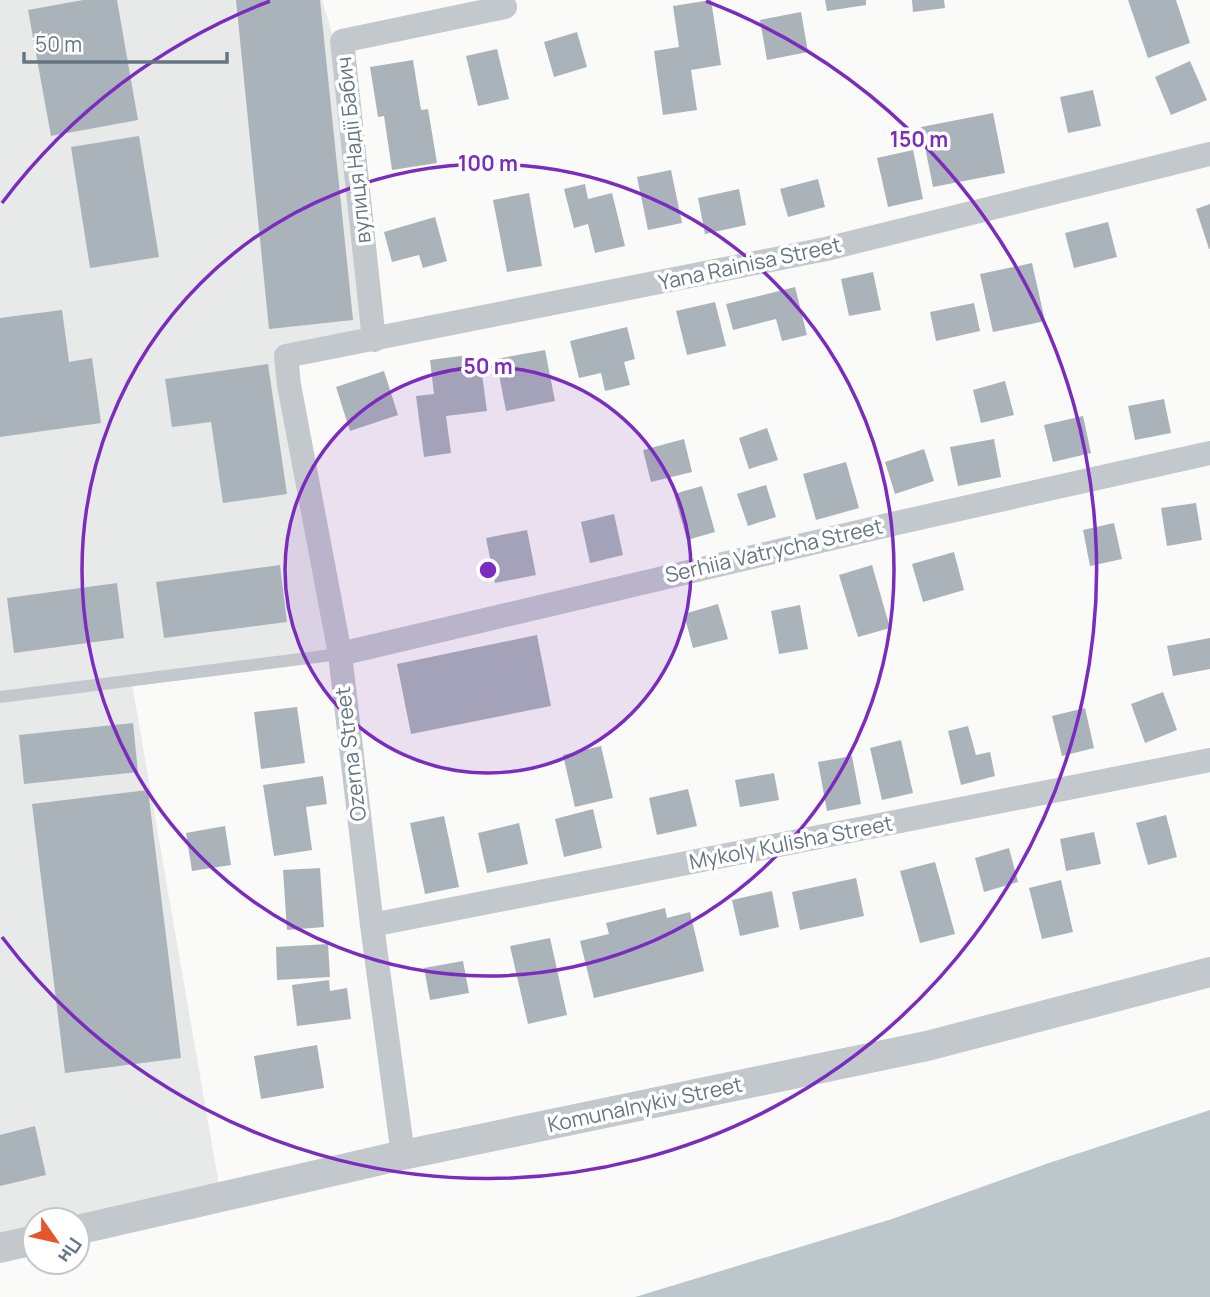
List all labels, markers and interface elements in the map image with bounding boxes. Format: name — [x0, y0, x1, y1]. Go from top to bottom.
scale bar — [24, 21, 228, 65]
text: 50 m — [35, 30, 82, 58]
street label: вулиця Надії Бабич — [329, 56, 377, 245]
text: 150 m — [890, 125, 948, 153]
text: 100 m — [458, 149, 518, 177]
street label: Yana Rainisa Street — [656, 230, 844, 296]
text: 50 m — [463, 352, 513, 380]
street label: Serhiia Vatrycha Street — [662, 511, 885, 589]
centre of rings — [476, 558, 500, 582]
street label: Ozerna Street — [328, 685, 372, 823]
street label: Mykoly Kulisha Street — [687, 809, 895, 875]
street label: Komunalnykiv Street — [545, 1070, 745, 1138]
north arrow — [21, 1206, 91, 1276]
text: Пн — [52, 1233, 88, 1268]

